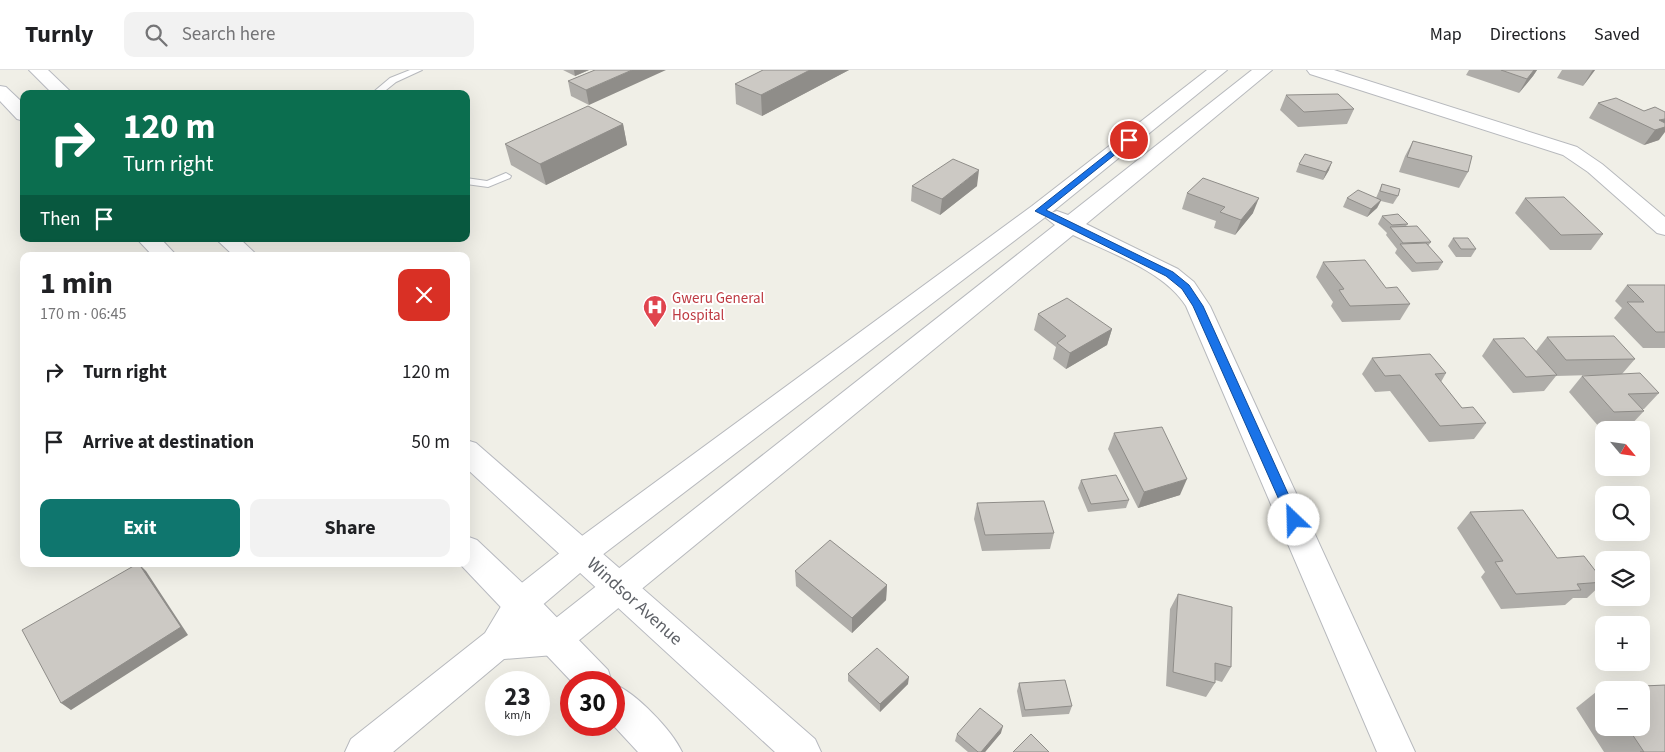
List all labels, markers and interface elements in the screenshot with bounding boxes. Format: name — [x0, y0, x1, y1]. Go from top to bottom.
search box — [124, 12, 474, 57]
text: Turnly — [25, 17, 94, 52]
icon: search — [142, 21, 170, 49]
text: Search here — [182, 21, 275, 48]
text: Map — [1430, 22, 1462, 47]
text: Directions — [1490, 22, 1566, 47]
text: Saved — [1594, 22, 1640, 47]
text: 120 m — [123, 102, 215, 152]
icon: right — [40, 110, 105, 175]
pin — [1108, 119, 1150, 161]
icon: arrive — [1115, 126, 1143, 154]
text: Turn right — [123, 148, 213, 180]
icon: arrive — [90, 205, 118, 233]
text: Then — [40, 206, 80, 233]
text: 1 min — [40, 262, 113, 305]
button: close — [398, 269, 450, 321]
place label: Gweru General Hospital — [672, 288, 765, 326]
hospital icon: Gweru General Hospital — [642, 294, 668, 328]
text: 170 m · 06:45 — [40, 303, 127, 325]
icon: right — [40, 358, 68, 386]
text: Turn right — [83, 359, 167, 386]
text: 120 m — [402, 359, 450, 386]
north arrow — [1595, 421, 1650, 476]
map controls — [1595, 421, 1650, 736]
icon: arrive — [40, 428, 68, 456]
text: Arrive at destination — [83, 429, 254, 456]
text: 50 m — [412, 429, 450, 456]
button: search — [1595, 486, 1650, 541]
position arrow — [1267, 493, 1319, 545]
button: Exit — [40, 499, 240, 557]
button: Share — [250, 499, 450, 557]
button: layers — [1595, 551, 1650, 606]
street label: Windsor Avenue — [581, 552, 688, 651]
button: + — [1595, 616, 1650, 671]
speed limit sign: 30 — [560, 671, 625, 736]
text: 23 — [504, 679, 531, 715]
button: − — [1595, 681, 1650, 736]
text: km/h — [504, 707, 531, 724]

